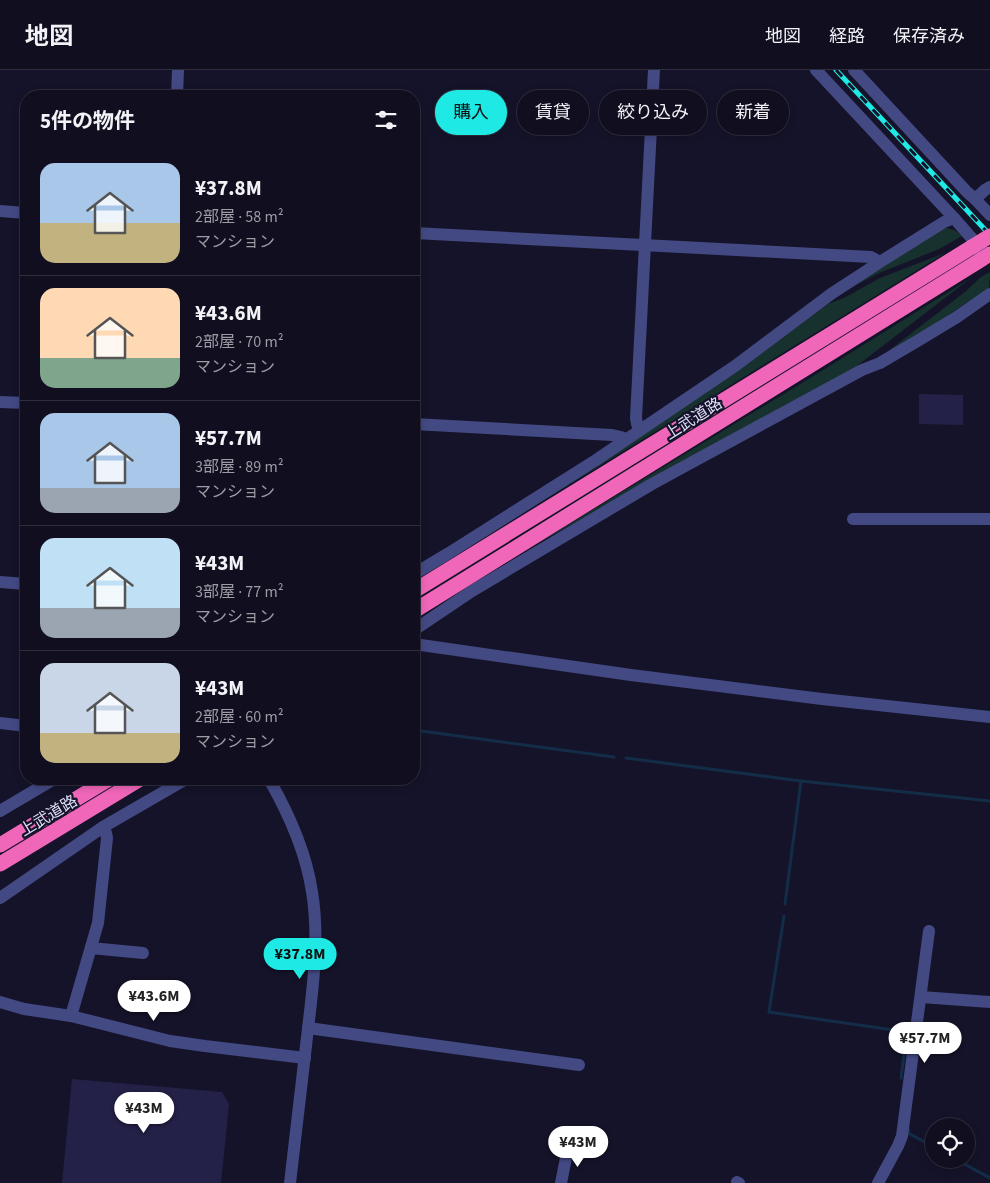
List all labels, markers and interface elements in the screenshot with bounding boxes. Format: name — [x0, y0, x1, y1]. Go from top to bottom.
text: 地図 — [25, 19, 73, 54]
text: 地図 — [765, 24, 801, 49]
text: 経路 — [829, 24, 865, 49]
text: 保存済み — [893, 24, 965, 49]
chip: 購入 — [435, 90, 507, 135]
chip: 賃貸 — [517, 90, 589, 135]
chip: 絞り込み — [599, 90, 707, 135]
chip: 新着 — [717, 90, 789, 135]
text: 5件の物件 — [40, 106, 135, 136]
icon: filters — [372, 106, 400, 134]
text: ¥37.8M — [195, 173, 262, 203]
icon: home — [80, 183, 140, 243]
text: 2部屋 · 58 m² — [195, 206, 284, 228]
text: マンション — [195, 231, 275, 253]
text: ¥43.6M — [195, 298, 262, 328]
icon: home — [80, 308, 140, 368]
text: 2部屋 · 70 m² — [195, 331, 284, 353]
text: マンション — [195, 356, 275, 378]
street label: 上武道路 — [661, 393, 727, 445]
text: ¥57.7M — [195, 423, 262, 453]
icon: home — [80, 433, 140, 493]
text: 3部屋 · 89 m² — [195, 456, 284, 478]
text: マンション — [195, 481, 275, 503]
text: ¥43M — [195, 548, 244, 578]
icon: home — [80, 558, 140, 618]
text: 3部屋 · 77 m² — [195, 581, 284, 603]
text: マンション — [195, 606, 275, 628]
text: ¥43M — [195, 673, 244, 703]
icon: home — [80, 683, 140, 743]
text: 2部屋 · 60 m² — [195, 706, 284, 728]
text: マンション — [195, 731, 275, 753]
street label: 上武道路 — [15, 790, 82, 842]
pin: ¥37.8M — [259, 938, 341, 980]
text: ¥37.8M — [275, 943, 325, 965]
pin: ¥43.6M — [113, 980, 195, 1022]
text: ¥43.6M — [129, 985, 179, 1007]
pin: ¥57.7M — [884, 1022, 966, 1064]
text: ¥57.7M — [900, 1027, 950, 1049]
pin: ¥43M — [114, 1092, 174, 1134]
text: ¥43M — [125, 1097, 163, 1119]
map controls — [925, 1118, 975, 1168]
button: locate — [925, 1118, 975, 1168]
pin: ¥43M — [548, 1126, 608, 1168]
text: ¥43M — [559, 1131, 597, 1153]

